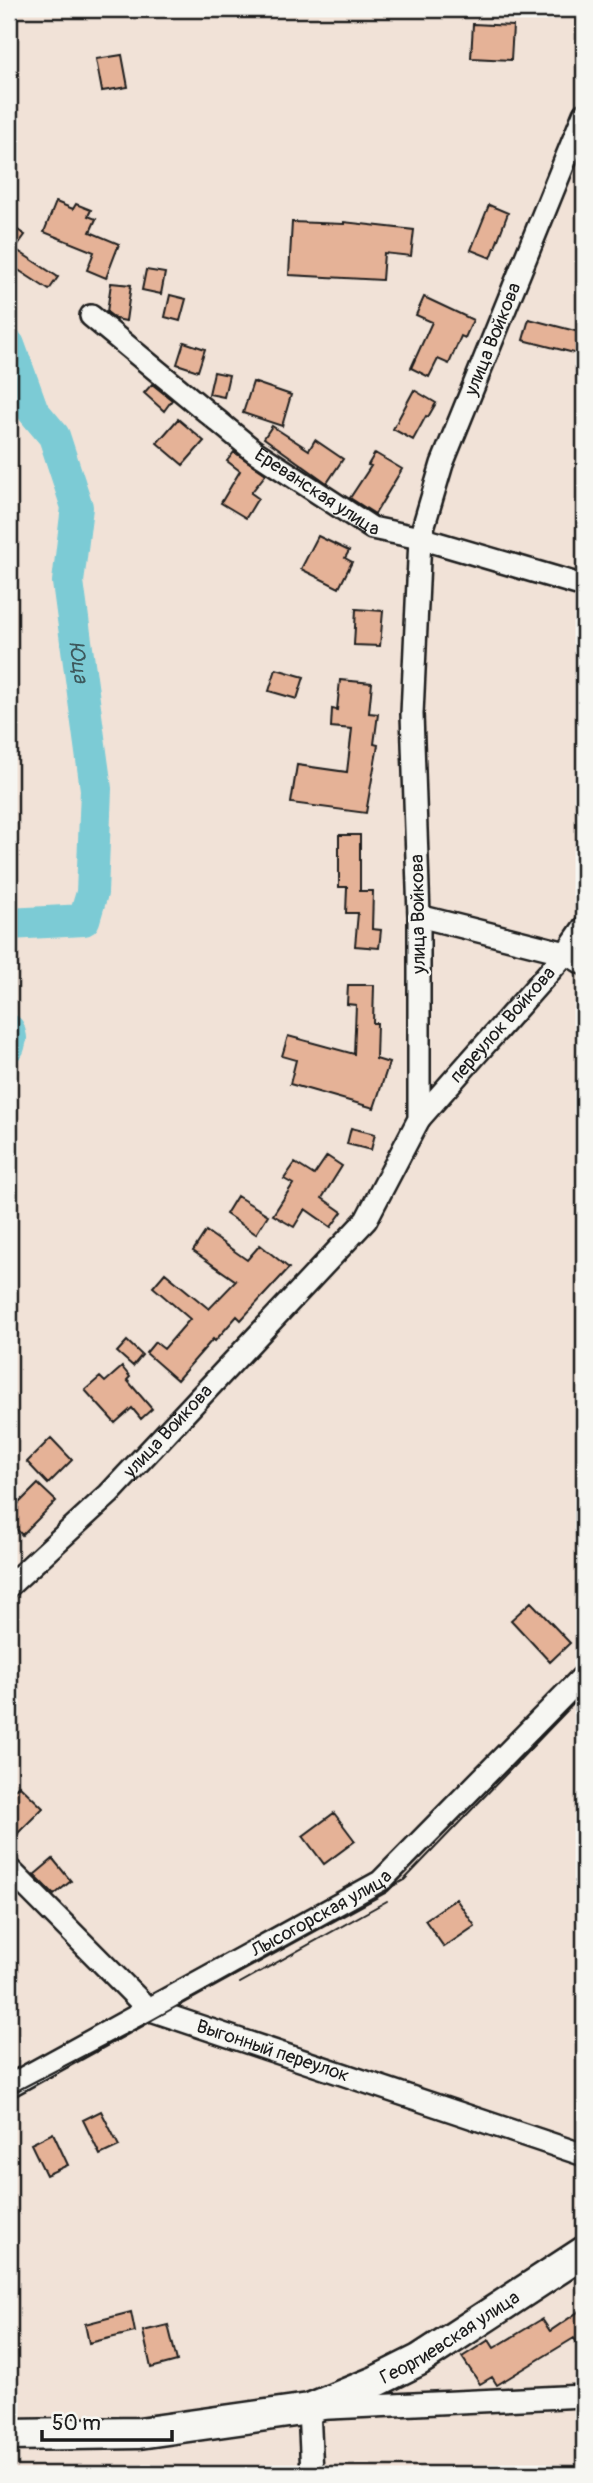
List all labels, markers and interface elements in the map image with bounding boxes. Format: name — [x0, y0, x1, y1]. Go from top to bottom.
street label: улица Войкова — [459, 279, 526, 400]
street label: Ереванская улица — [250, 443, 381, 541]
water label: Юца — [63, 640, 95, 686]
street label: улица Войкова — [405, 854, 431, 975]
street label: переулок Войкова — [445, 961, 561, 1088]
street label: улица Войкова — [118, 1379, 218, 1484]
street label: Лысогорская улица — [246, 1865, 397, 1963]
street label: Выгонный переулок — [193, 2014, 353, 2088]
street label: Георгиевская улица — [376, 2285, 524, 2390]
scale bar — [42, 2399, 172, 2443]
text: 50 m — [52, 2410, 101, 2437]

